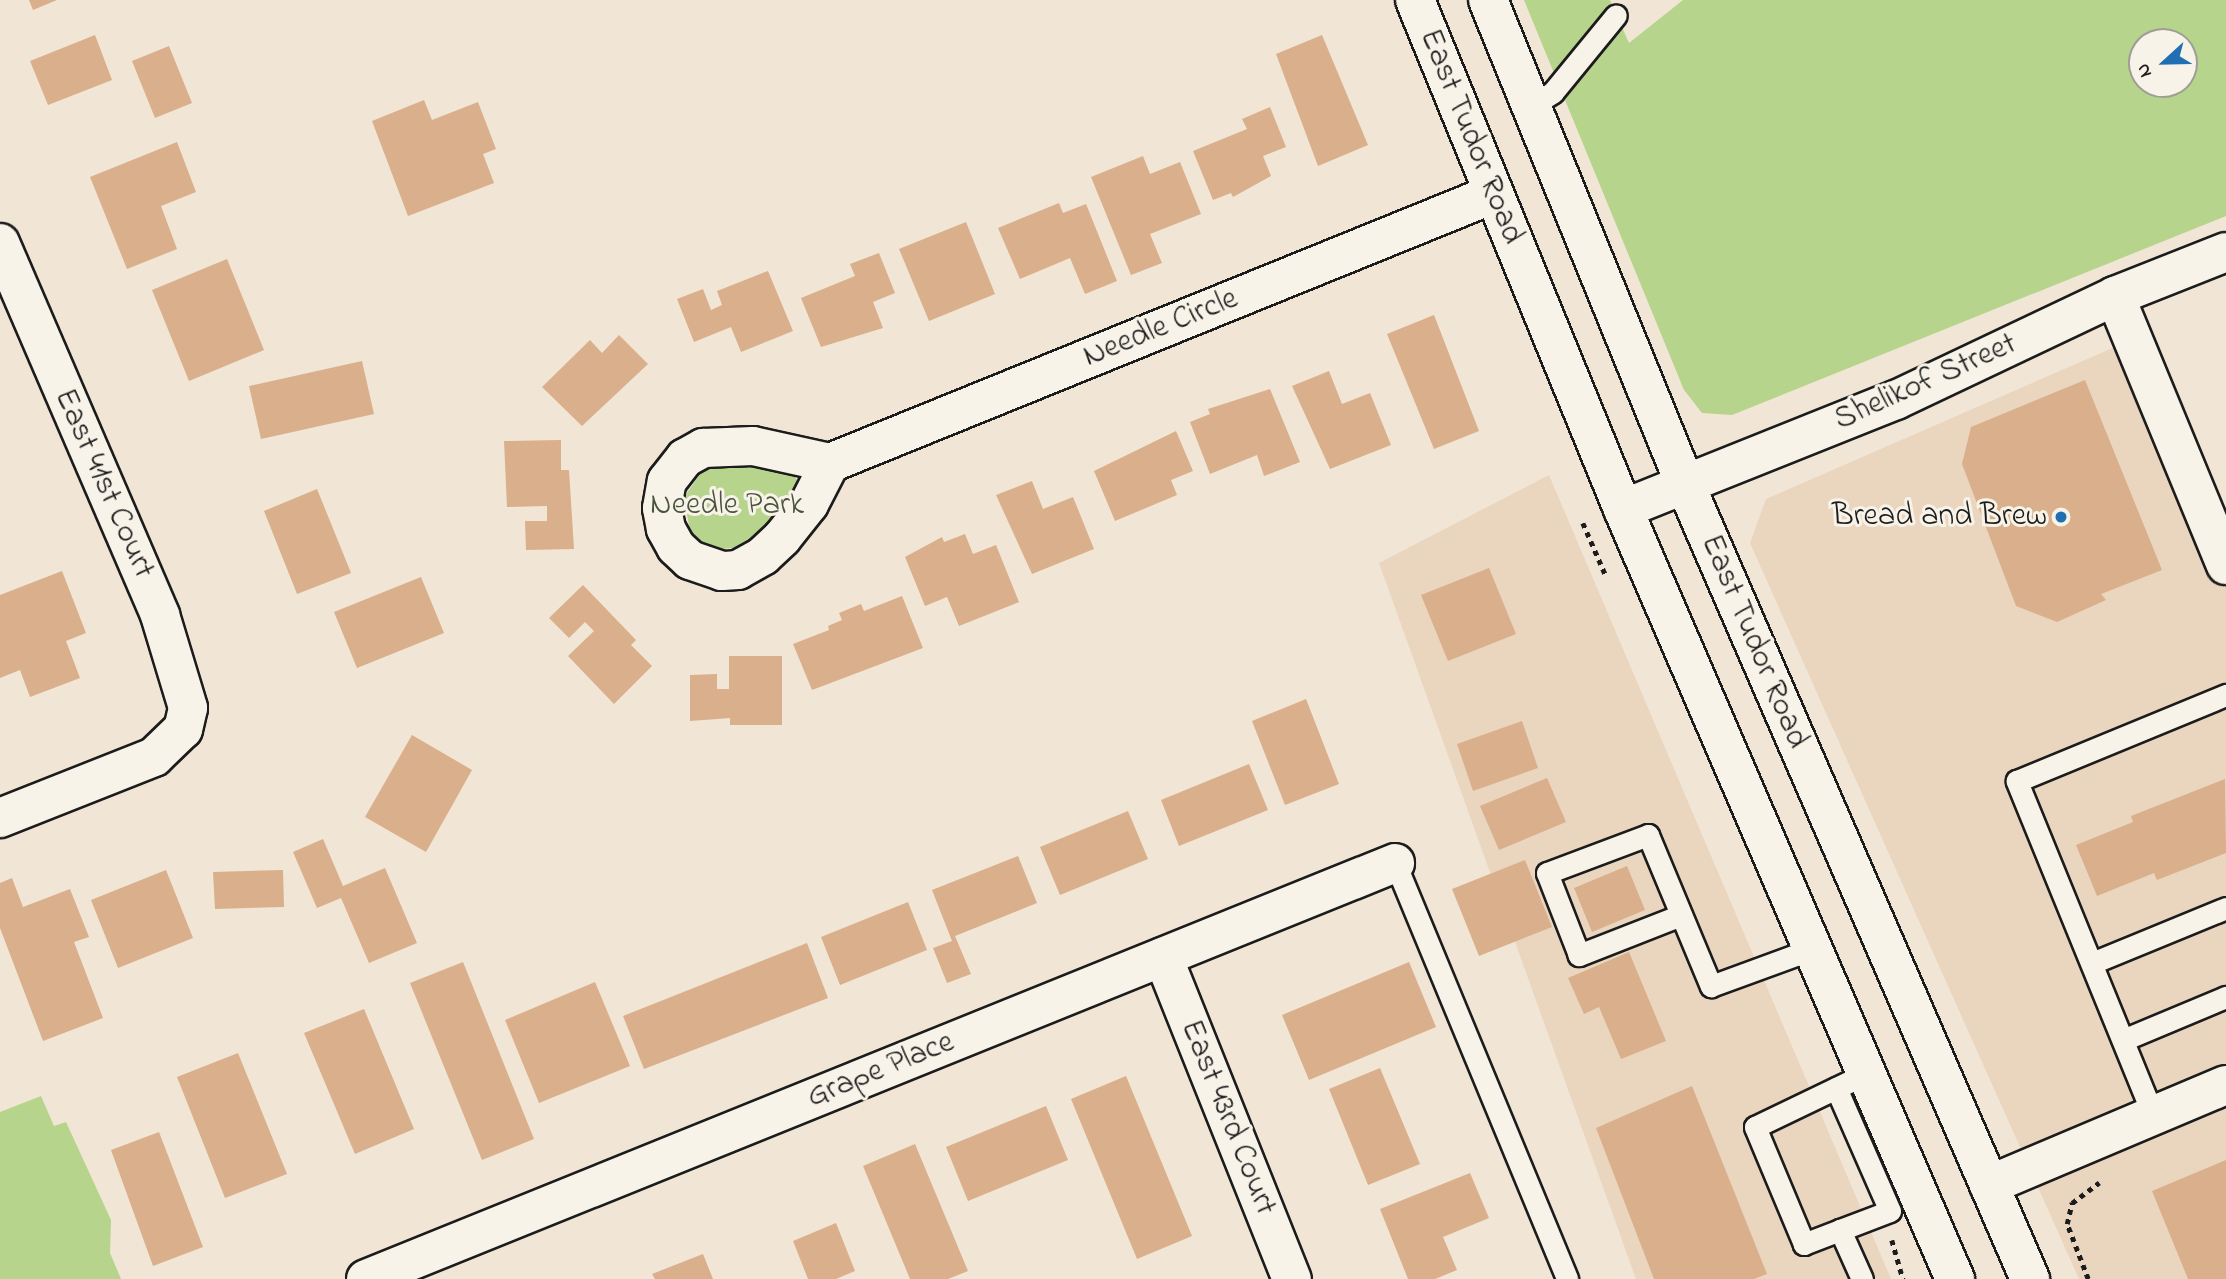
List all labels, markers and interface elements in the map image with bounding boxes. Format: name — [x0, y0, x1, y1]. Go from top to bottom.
street label: East Tudor Road — [1409, 24, 1531, 250]
north arrow — [2128, 28, 2198, 98]
text: N — [2130, 59, 2160, 81]
street label: Needle Circle — [1078, 281, 1244, 377]
street label: Shelikof Street — [1829, 326, 2023, 440]
street label: East 41st Court — [44, 383, 162, 585]
park label: Needle Park — [650, 487, 804, 525]
place label: Bread and Brew — [1832, 498, 2047, 536]
marker: Bread and Brew — [2053, 509, 2069, 525]
street label: East Tudor Road — [1691, 529, 1815, 755]
street label: East 43rd Court — [1170, 1015, 1284, 1221]
street label: Grape Place — [802, 1024, 960, 1118]

